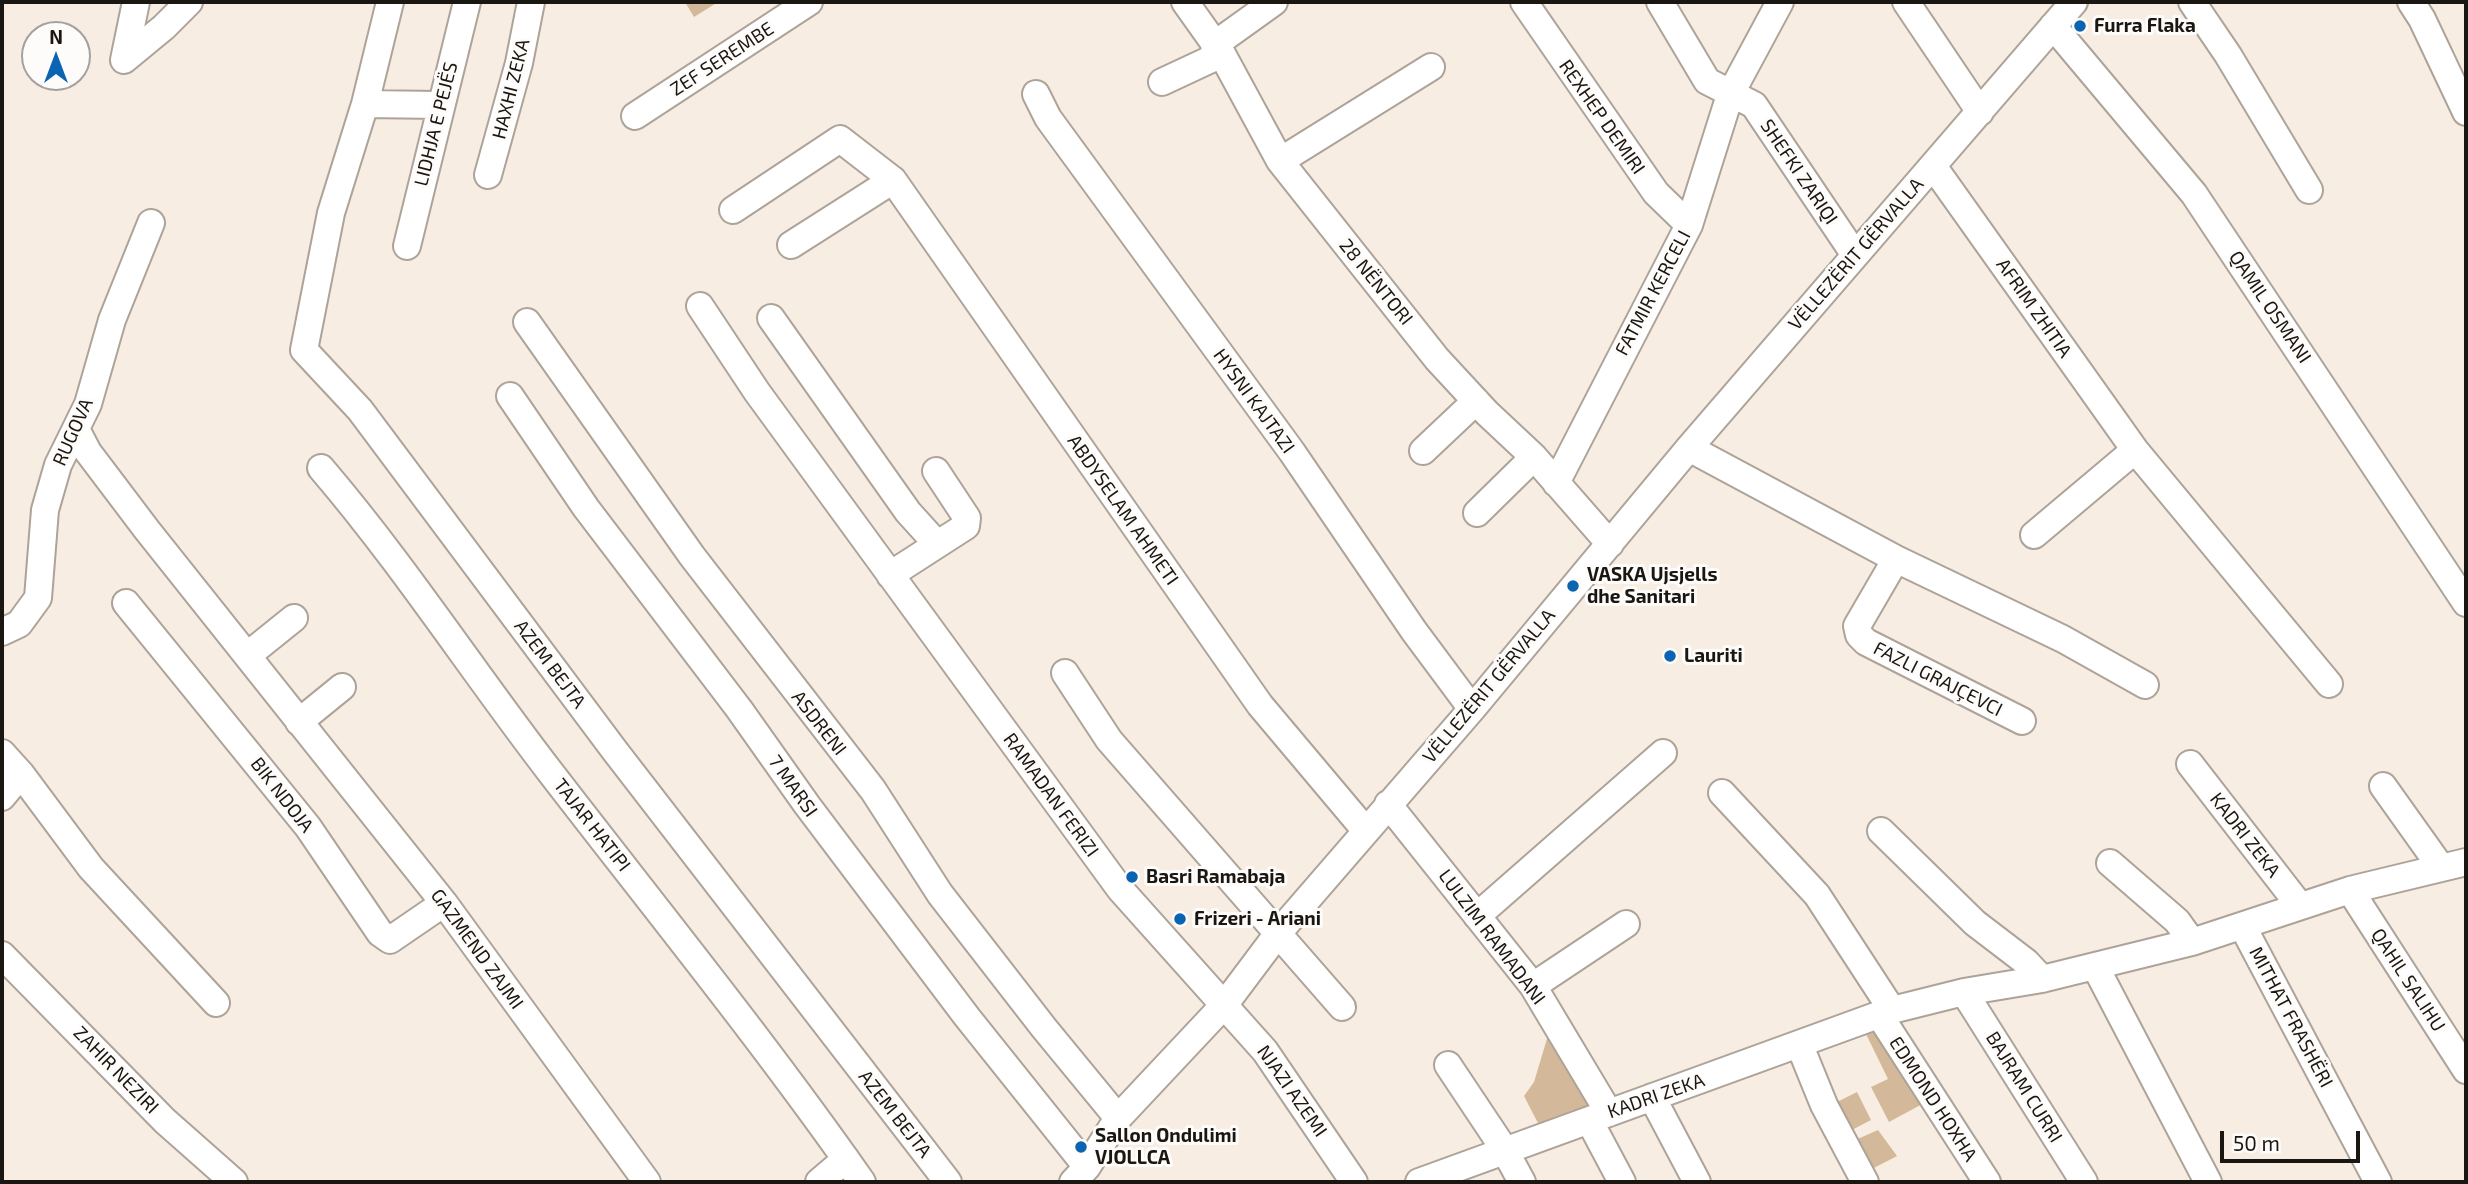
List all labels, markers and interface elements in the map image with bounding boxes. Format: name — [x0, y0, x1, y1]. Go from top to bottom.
place label: Furra Flaka — [2094, 15, 2196, 37]
street label: ZEF SEREMBE — [666, 17, 778, 101]
marker: Furra Flaka — [2072, 18, 2088, 34]
north arrow — [21, 21, 91, 91]
text: N — [49, 25, 63, 48]
street label: HAXHI ZEKA — [488, 37, 534, 141]
street label: REXHEP DEMIRI — [1554, 55, 1650, 179]
street label: LIDHJA E PEJËS — [410, 60, 462, 188]
street label: SHEFKI ZARIQI — [1756, 115, 1842, 229]
street label: VËLLEZËRIT GËRVALLA — [1784, 173, 1928, 335]
street label: FATMIR KERCELI — [1610, 227, 1696, 359]
street label: 28 NËNTORI — [1334, 234, 1418, 330]
street label: QAMIL OSMANI — [2224, 247, 2316, 367]
street label: AFRIM ZHITIA — [1991, 254, 2077, 362]
street label: HYSNI KAJTAZI — [1208, 344, 1300, 458]
street label: RUGOVA — [48, 395, 98, 469]
street label: ABDYSELAM AHMETI — [1063, 430, 1183, 590]
place label: VASKA Ujsjells dhe Sanitari — [1587, 564, 1717, 608]
marker: VASKA Ujsjells dhe Sanitari — [1565, 578, 1581, 594]
street label: VËLLEZËRIT GËRVALLA — [1418, 604, 1560, 768]
street label: AZEM BEJTA — [509, 615, 591, 713]
street label: FAZLI GRAJÇEVCI — [1870, 637, 2006, 721]
place label: Lauriti — [1684, 645, 1743, 667]
marker: Lauriti — [1662, 648, 1678, 664]
street label: ASDRENI — [787, 686, 851, 760]
street label: RAMADAN FERIZI — [998, 729, 1104, 861]
street label: 7 MARSI — [764, 751, 822, 821]
street label: BIK NDOJA — [246, 753, 318, 837]
street label: TAJAR HATIPI — [549, 774, 635, 876]
street label: KADRI ZEKA — [2205, 788, 2285, 882]
street label: LULZIM RAMADANI — [1434, 865, 1550, 1009]
place label: Basri Ramabaja — [1146, 866, 1285, 888]
marker: Basri Ramabaja — [1124, 869, 1140, 885]
street label: GAZMEND ZAJMI — [426, 885, 528, 1013]
place label: Frizeri - Ariani — [1194, 908, 1321, 930]
marker: Frizeri - Ariani — [1172, 911, 1188, 927]
street label: QAHIL SALIHU — [2366, 924, 2450, 1036]
street label: MITHAT FRASHËRI — [2244, 943, 2338, 1091]
street label: ZAHIR NEZIRI — [69, 1022, 163, 1118]
street label: BAJRAM CURRI — [1981, 1027, 2067, 1147]
street label: EDMOND HOXHA — [1884, 1032, 1982, 1166]
street label: NJAZI AZEMI — [1252, 1041, 1332, 1141]
street label: AZEM BEJTA — [854, 1066, 936, 1162]
street label: KADRI ZEKA — [1605, 1069, 1707, 1123]
scale bar — [2223, 1118, 2363, 1162]
place label: Sallon Ondulimi VJOLLCA — [1095, 1125, 1237, 1169]
text: 50 m — [2233, 1130, 2280, 1155]
marker: Sallon Ondulimi VJOLLCA — [1073, 1139, 1089, 1155]

